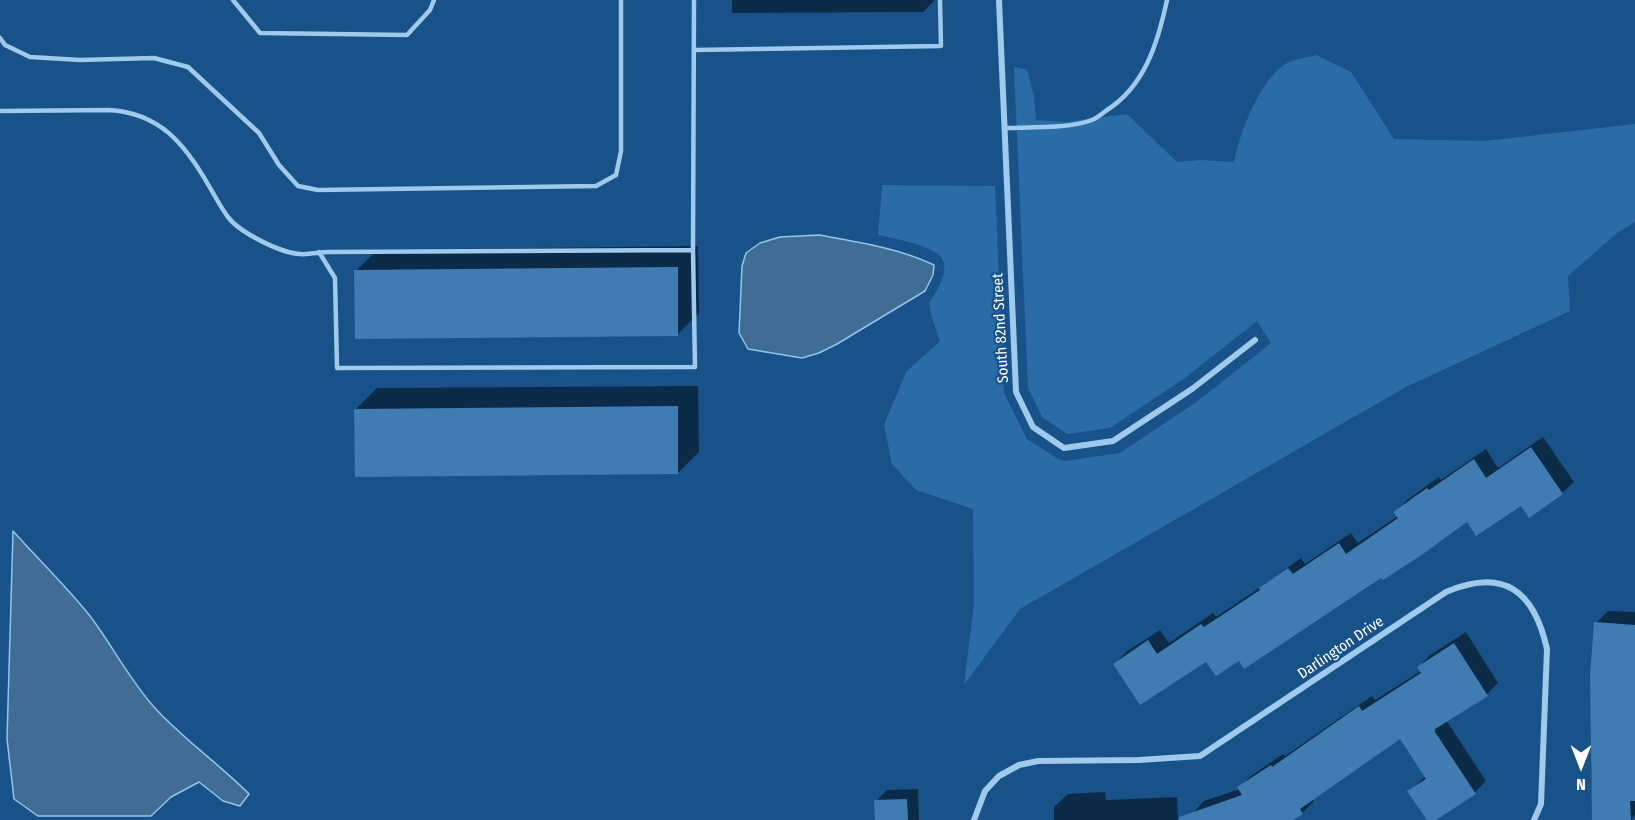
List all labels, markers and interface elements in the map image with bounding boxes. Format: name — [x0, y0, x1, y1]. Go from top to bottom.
street label: South 82nd Street — [989, 273, 1013, 383]
street label: Darlington Drive — [1295, 613, 1387, 683]
north arrow — [1551, 736, 1611, 796]
text: N — [1576, 775, 1586, 794]

